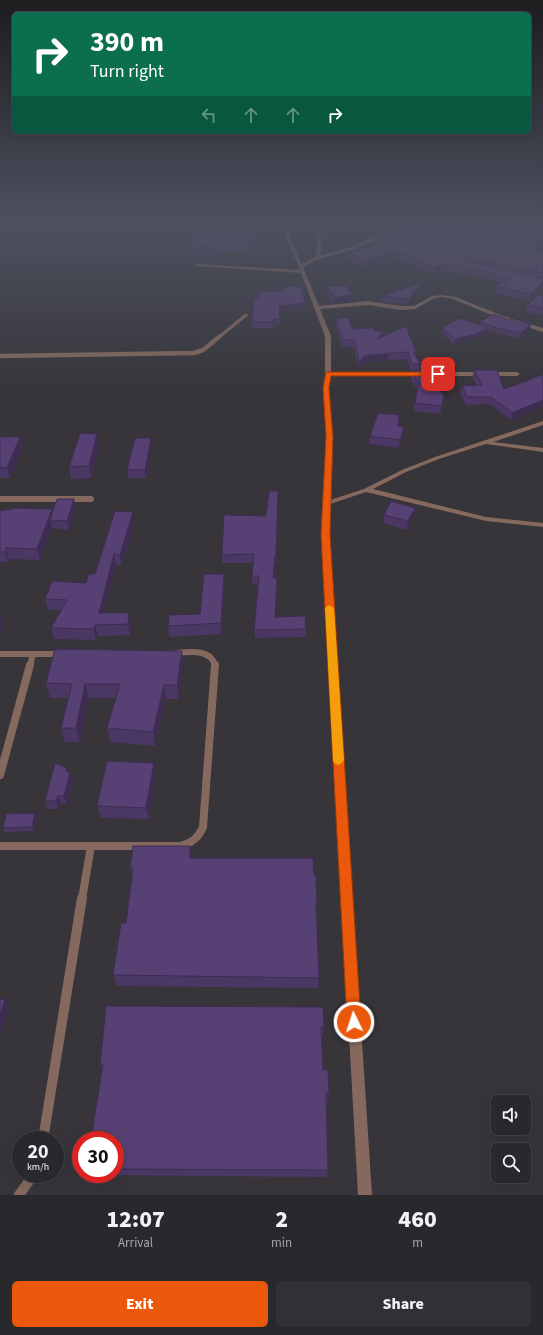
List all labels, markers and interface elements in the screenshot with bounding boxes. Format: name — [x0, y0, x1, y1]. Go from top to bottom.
text: 390 m — [90, 22, 164, 62]
icon: right — [24, 28, 76, 80]
text: Turn right — [90, 59, 164, 84]
icon: left — [198, 104, 220, 126]
icon: ahead — [240, 104, 262, 126]
icon: ahead — [282, 104, 304, 126]
icon: right — [324, 104, 346, 126]
pin — [421, 357, 455, 391]
icon: arrive — [427, 363, 449, 385]
position arrow — [333, 1001, 375, 1043]
map controls — [491, 1095, 531, 1183]
button: sound — [491, 1095, 531, 1135]
speed limit sign: 30 — [72, 1131, 124, 1183]
text: 20 — [27, 1138, 49, 1166]
button: search — [491, 1143, 531, 1183]
text: km/h — [27, 1160, 49, 1174]
text: 12:07 — [106, 1202, 165, 1237]
text: 2 — [275, 1202, 288, 1237]
text: 460 — [398, 1202, 437, 1237]
text: Arrival — [118, 1234, 153, 1252]
text: min — [271, 1234, 292, 1252]
text: m — [412, 1234, 423, 1252]
button: Exit — [12, 1281, 268, 1327]
button: Share — [276, 1281, 531, 1327]

